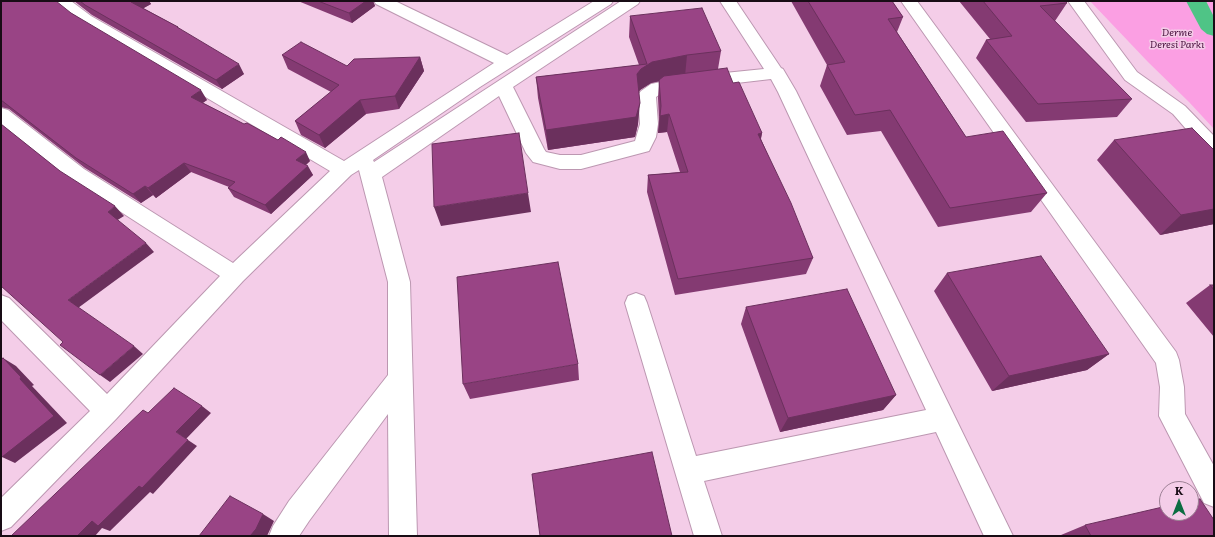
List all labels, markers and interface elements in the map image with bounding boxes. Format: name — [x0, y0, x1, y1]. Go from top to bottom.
park label: Derme Deresi Parkı — [1150, 27, 1204, 50]
north arrow — [1159, 481, 1199, 521]
text: K — [1175, 482, 1183, 498]

